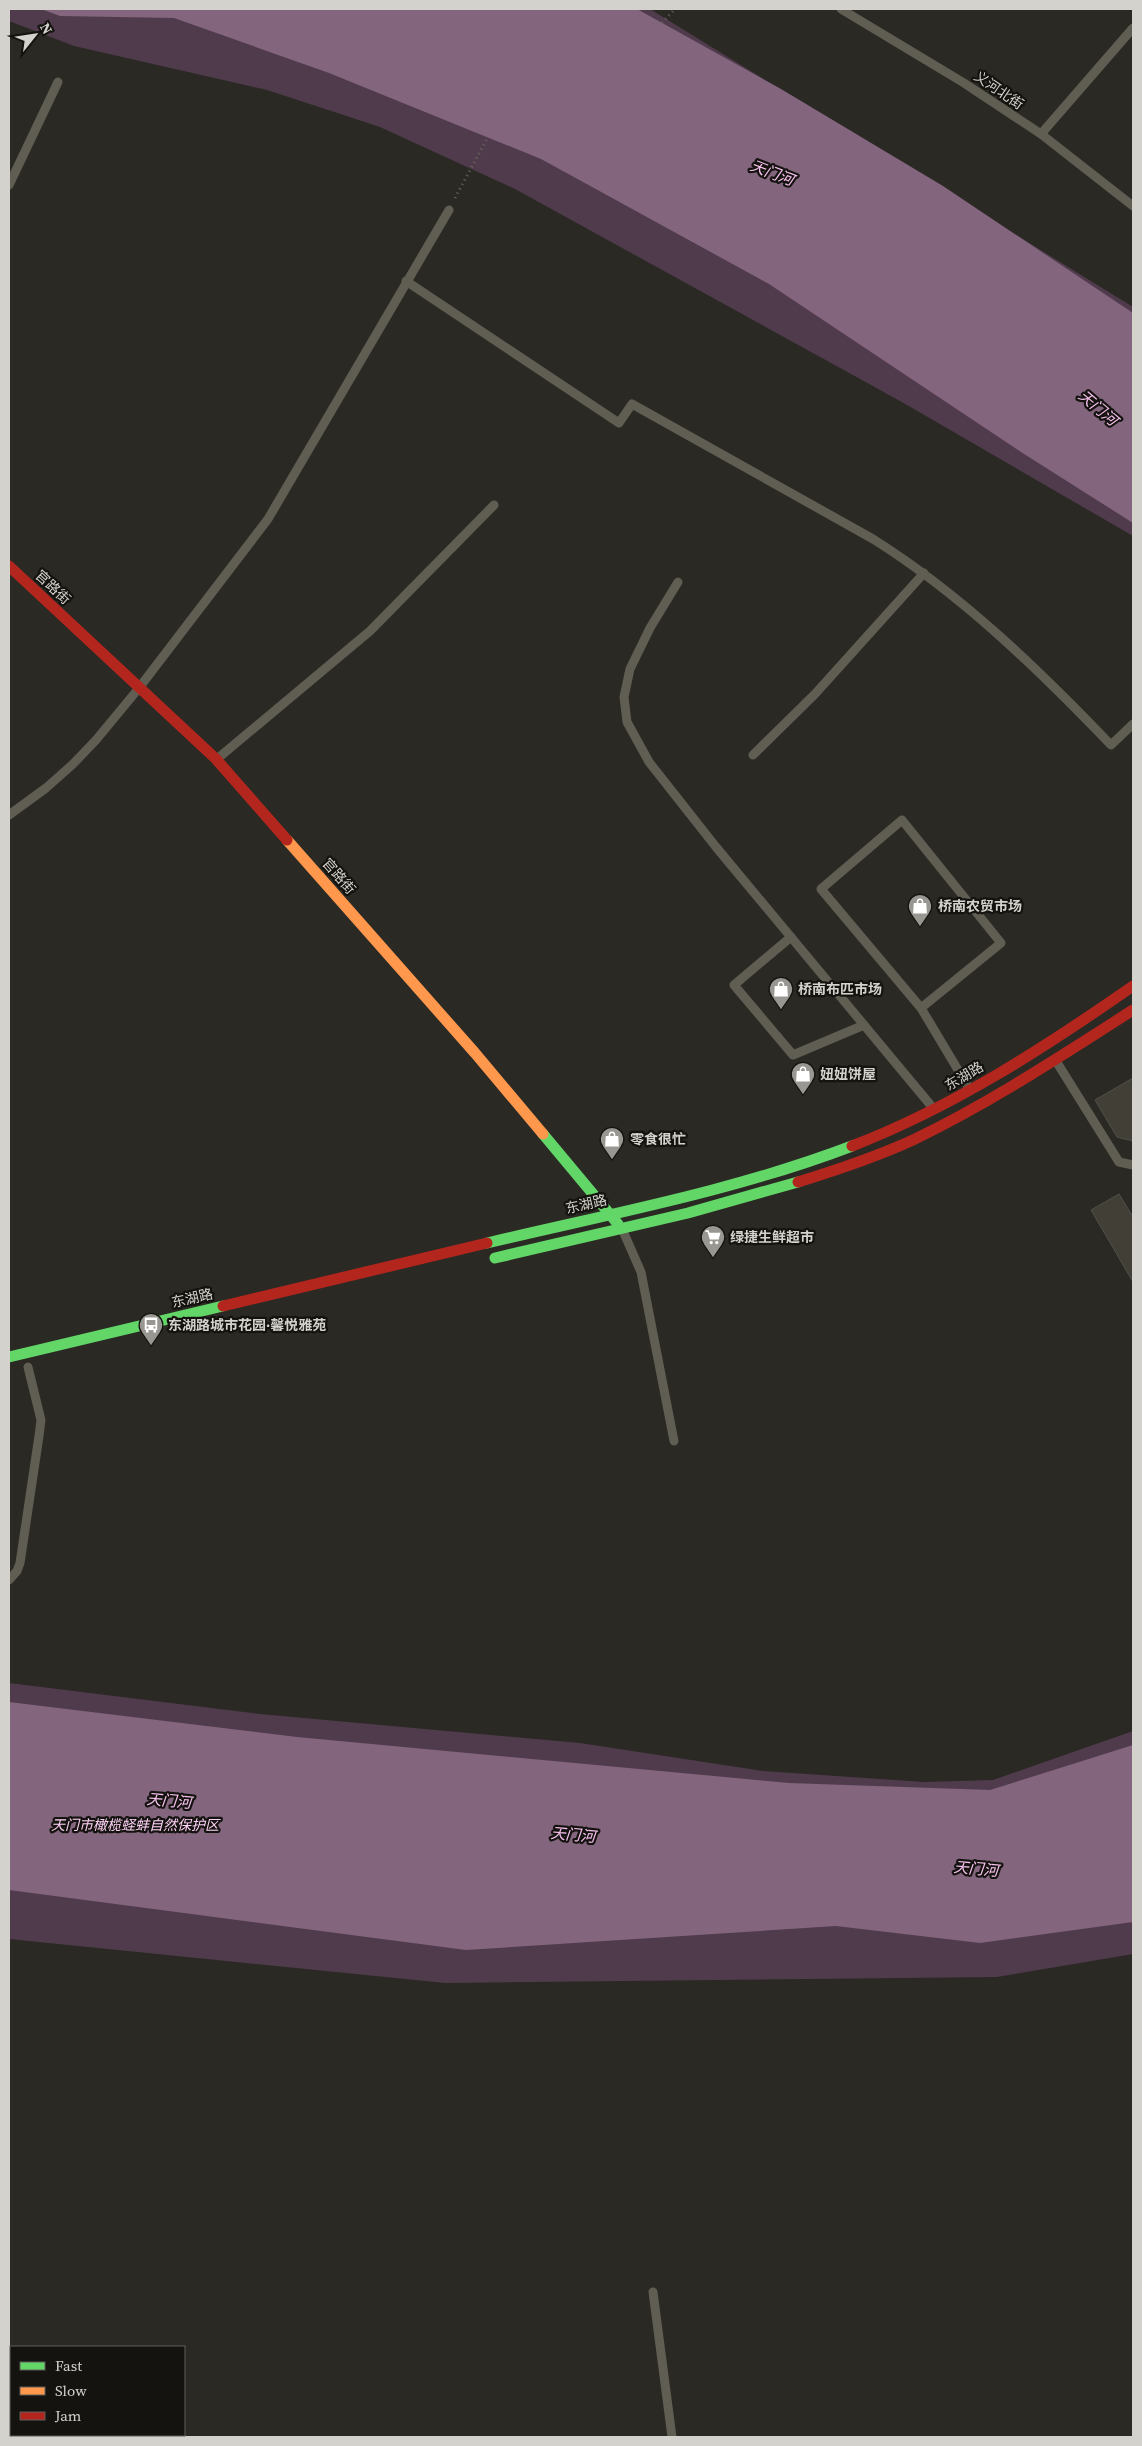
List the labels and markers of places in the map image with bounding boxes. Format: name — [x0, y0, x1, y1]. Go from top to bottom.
shop icon: 桥南农贸市场 — [907, 893, 933, 927]
place label: 桥南农贸市场 — [938, 896, 1022, 916]
shop icon: 桥南布匹市场 — [768, 976, 794, 1010]
place label: 桥南布匹市场 — [798, 979, 882, 999]
shop icon: 妞妞饼屋 — [790, 1061, 816, 1095]
place label: 妞妞饼屋 — [820, 1064, 876, 1084]
shop icon: 零食很忙 — [599, 1126, 625, 1160]
place label: 零食很忙 — [630, 1129, 686, 1149]
supermarket icon: 绿捷生鲜超市 — [700, 1224, 726, 1258]
place label: 绿捷生鲜超市 — [730, 1227, 814, 1247]
bus stop icon: 东湖路城市花园·馨悦雅苑 — [138, 1312, 164, 1346]
place label: 东湖路城市花园·馨悦雅苑 — [168, 1315, 326, 1335]

